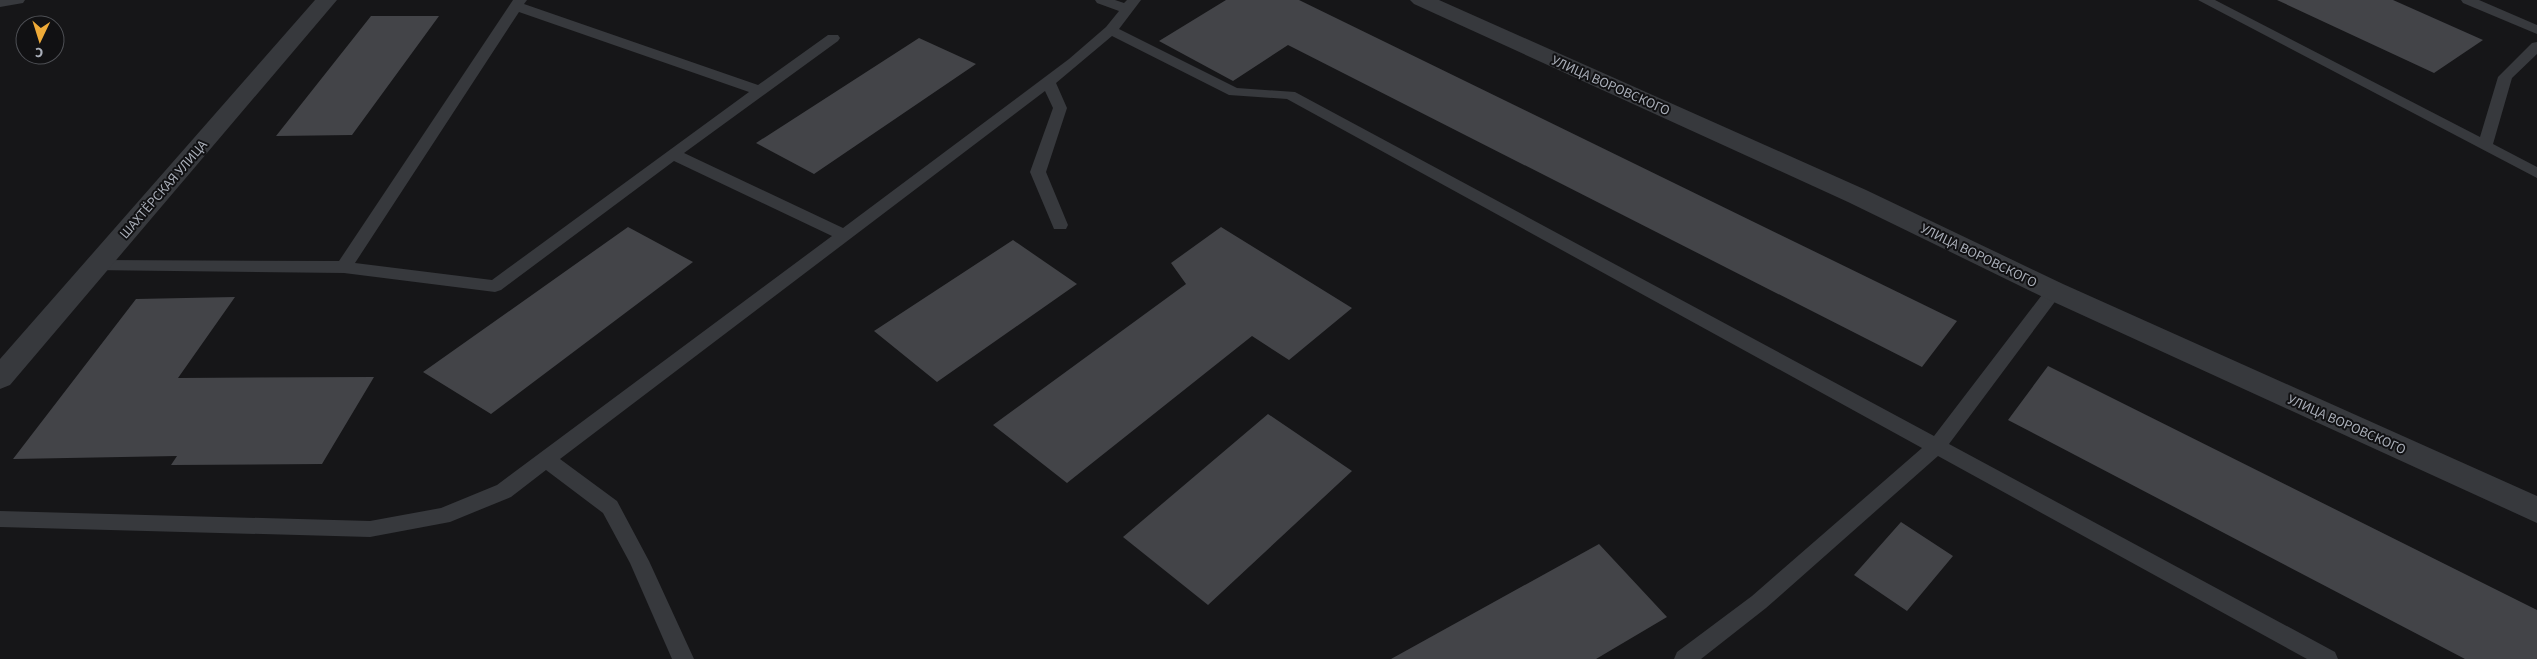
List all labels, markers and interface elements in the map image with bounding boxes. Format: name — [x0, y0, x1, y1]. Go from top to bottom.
north arrow — [15, 15, 65, 65]
text: С — [34, 42, 44, 62]
street label: УЛИЦА ВОРОВСКОГО — [1548, 51, 1673, 121]
street label: ШАХТЁРСКАЯ УЛИЦА — [115, 136, 213, 243]
street label: УЛИЦА ВОРОВСКОГО — [1917, 219, 2040, 293]
street label: УЛИЦА ВОРОВСКОГО — [2284, 390, 2409, 460]

